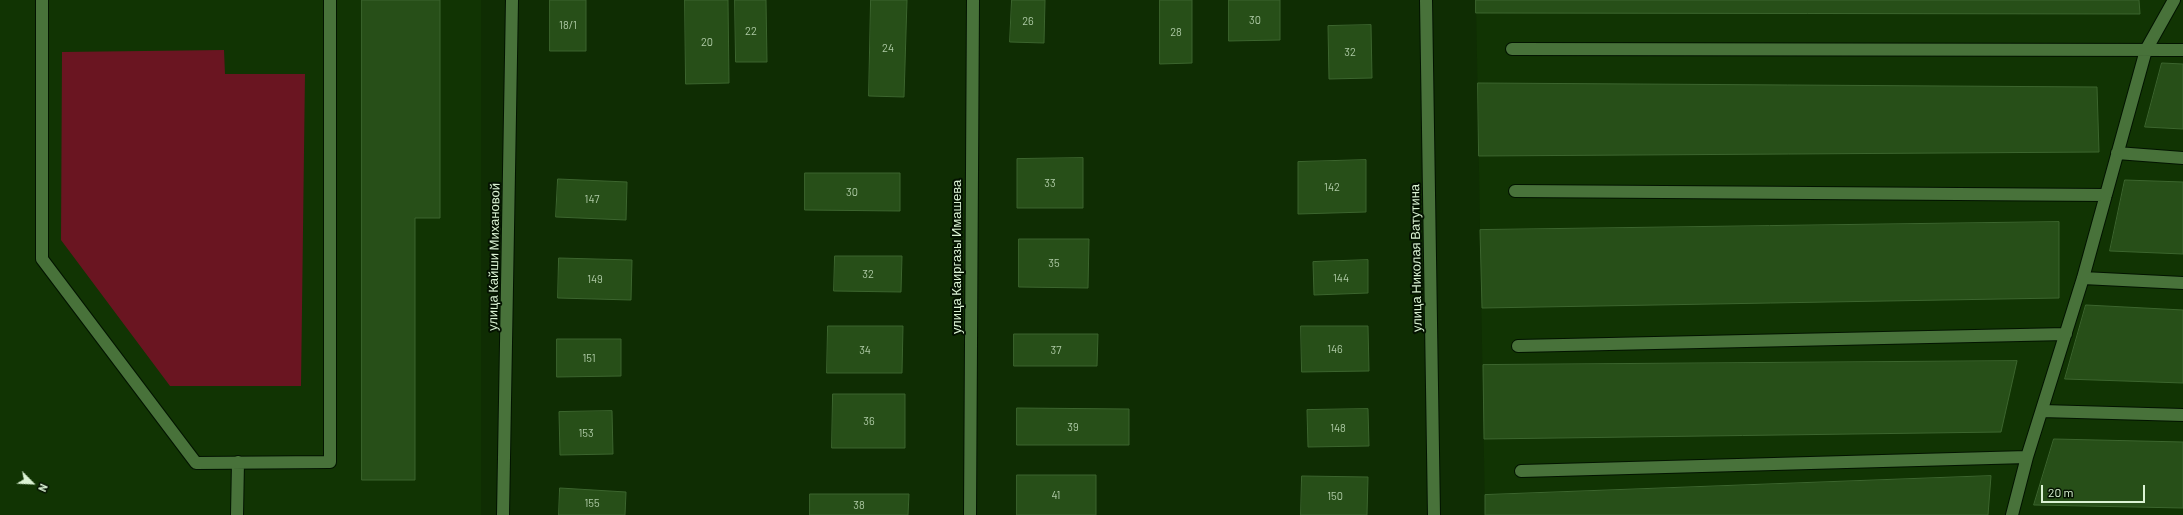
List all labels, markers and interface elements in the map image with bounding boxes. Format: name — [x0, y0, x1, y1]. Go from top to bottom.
house number: 30 — [1249, 13, 1261, 27]
house number: 26 — [1022, 14, 1034, 28]
house number: 18/1 — [559, 18, 577, 32]
house number: 22 — [745, 24, 757, 38]
house number: 28 — [1170, 25, 1182, 39]
house number: 20 — [701, 35, 713, 49]
house number: 24 — [882, 41, 894, 55]
house number: 32 — [1344, 45, 1356, 59]
house number: 33 — [1044, 176, 1056, 190]
street label: улица Каиргазы Имашева — [949, 180, 965, 334]
house number: 142 — [1324, 180, 1340, 194]
street label: улица Кайши Михановой — [485, 183, 503, 331]
street label: улица Николая Ватутина — [1407, 184, 1425, 332]
house number: 30 — [846, 185, 858, 199]
house number: 147 — [585, 192, 599, 206]
house number: 35 — [1048, 256, 1060, 270]
house number: 32 — [862, 267, 874, 281]
house number: 144 — [1333, 271, 1349, 285]
house number: 149 — [587, 272, 603, 286]
house number: 146 — [1327, 342, 1343, 356]
house number: 34 — [859, 343, 871, 357]
house number: 37 — [1051, 343, 1061, 357]
house number: 151 — [582, 351, 596, 365]
house number: 36 — [863, 414, 875, 428]
house number: 39 — [1067, 420, 1079, 434]
house number: 148 — [1330, 421, 1346, 435]
house number: 153 — [578, 426, 594, 440]
north arrow — [12, 463, 52, 503]
scale bar — [2043, 477, 2147, 503]
text: N — [36, 482, 51, 494]
text: 20 m — [2048, 485, 2074, 499]
house number: 41 — [1052, 488, 1060, 502]
house number: 150 — [1327, 489, 1343, 503]
house number: 155 — [584, 496, 600, 510]
house number: 38 — [853, 498, 865, 512]

